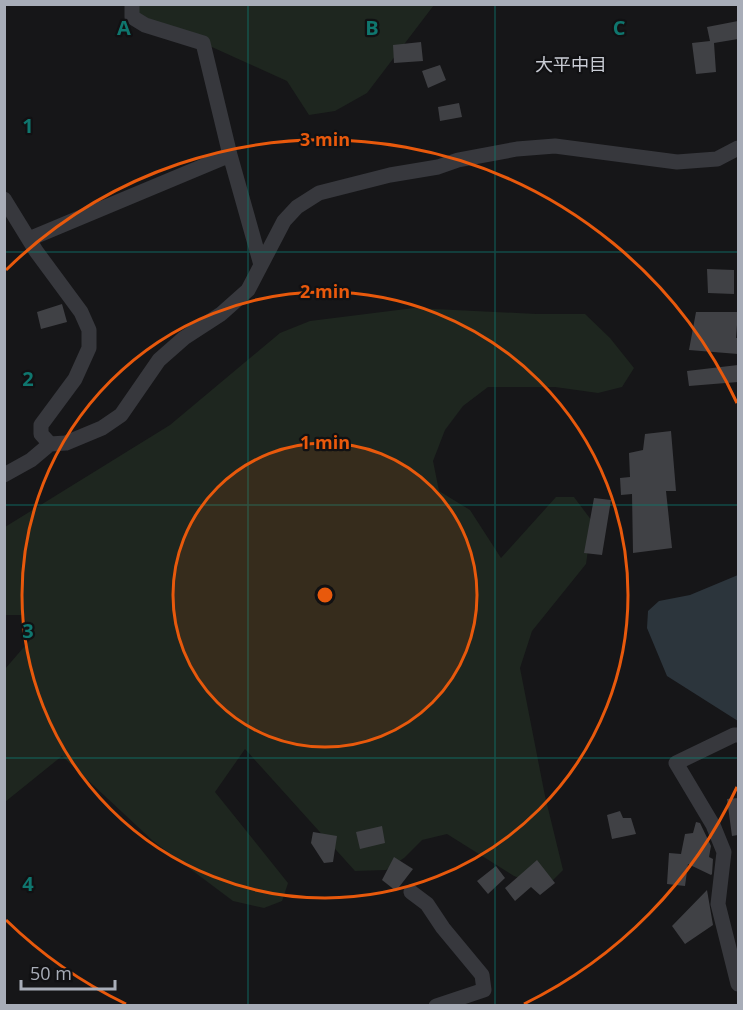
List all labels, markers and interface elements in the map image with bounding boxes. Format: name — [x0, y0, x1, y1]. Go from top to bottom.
text: A — [117, 14, 131, 41]
text: B — [365, 14, 379, 41]
text: C — [613, 14, 626, 41]
district label: 大平中目 — [535, 52, 607, 76]
text: 1 — [22, 112, 34, 139]
text: 3 min — [300, 127, 350, 151]
text: 2 min — [300, 279, 350, 303]
text: 2 — [22, 365, 34, 392]
text: 1 min — [300, 430, 350, 454]
centre of rings — [315, 585, 335, 605]
text: 3 — [22, 617, 34, 644]
text: 4 — [22, 870, 34, 897]
scale bar — [21, 953, 116, 991]
text: 50 m — [30, 961, 72, 985]

